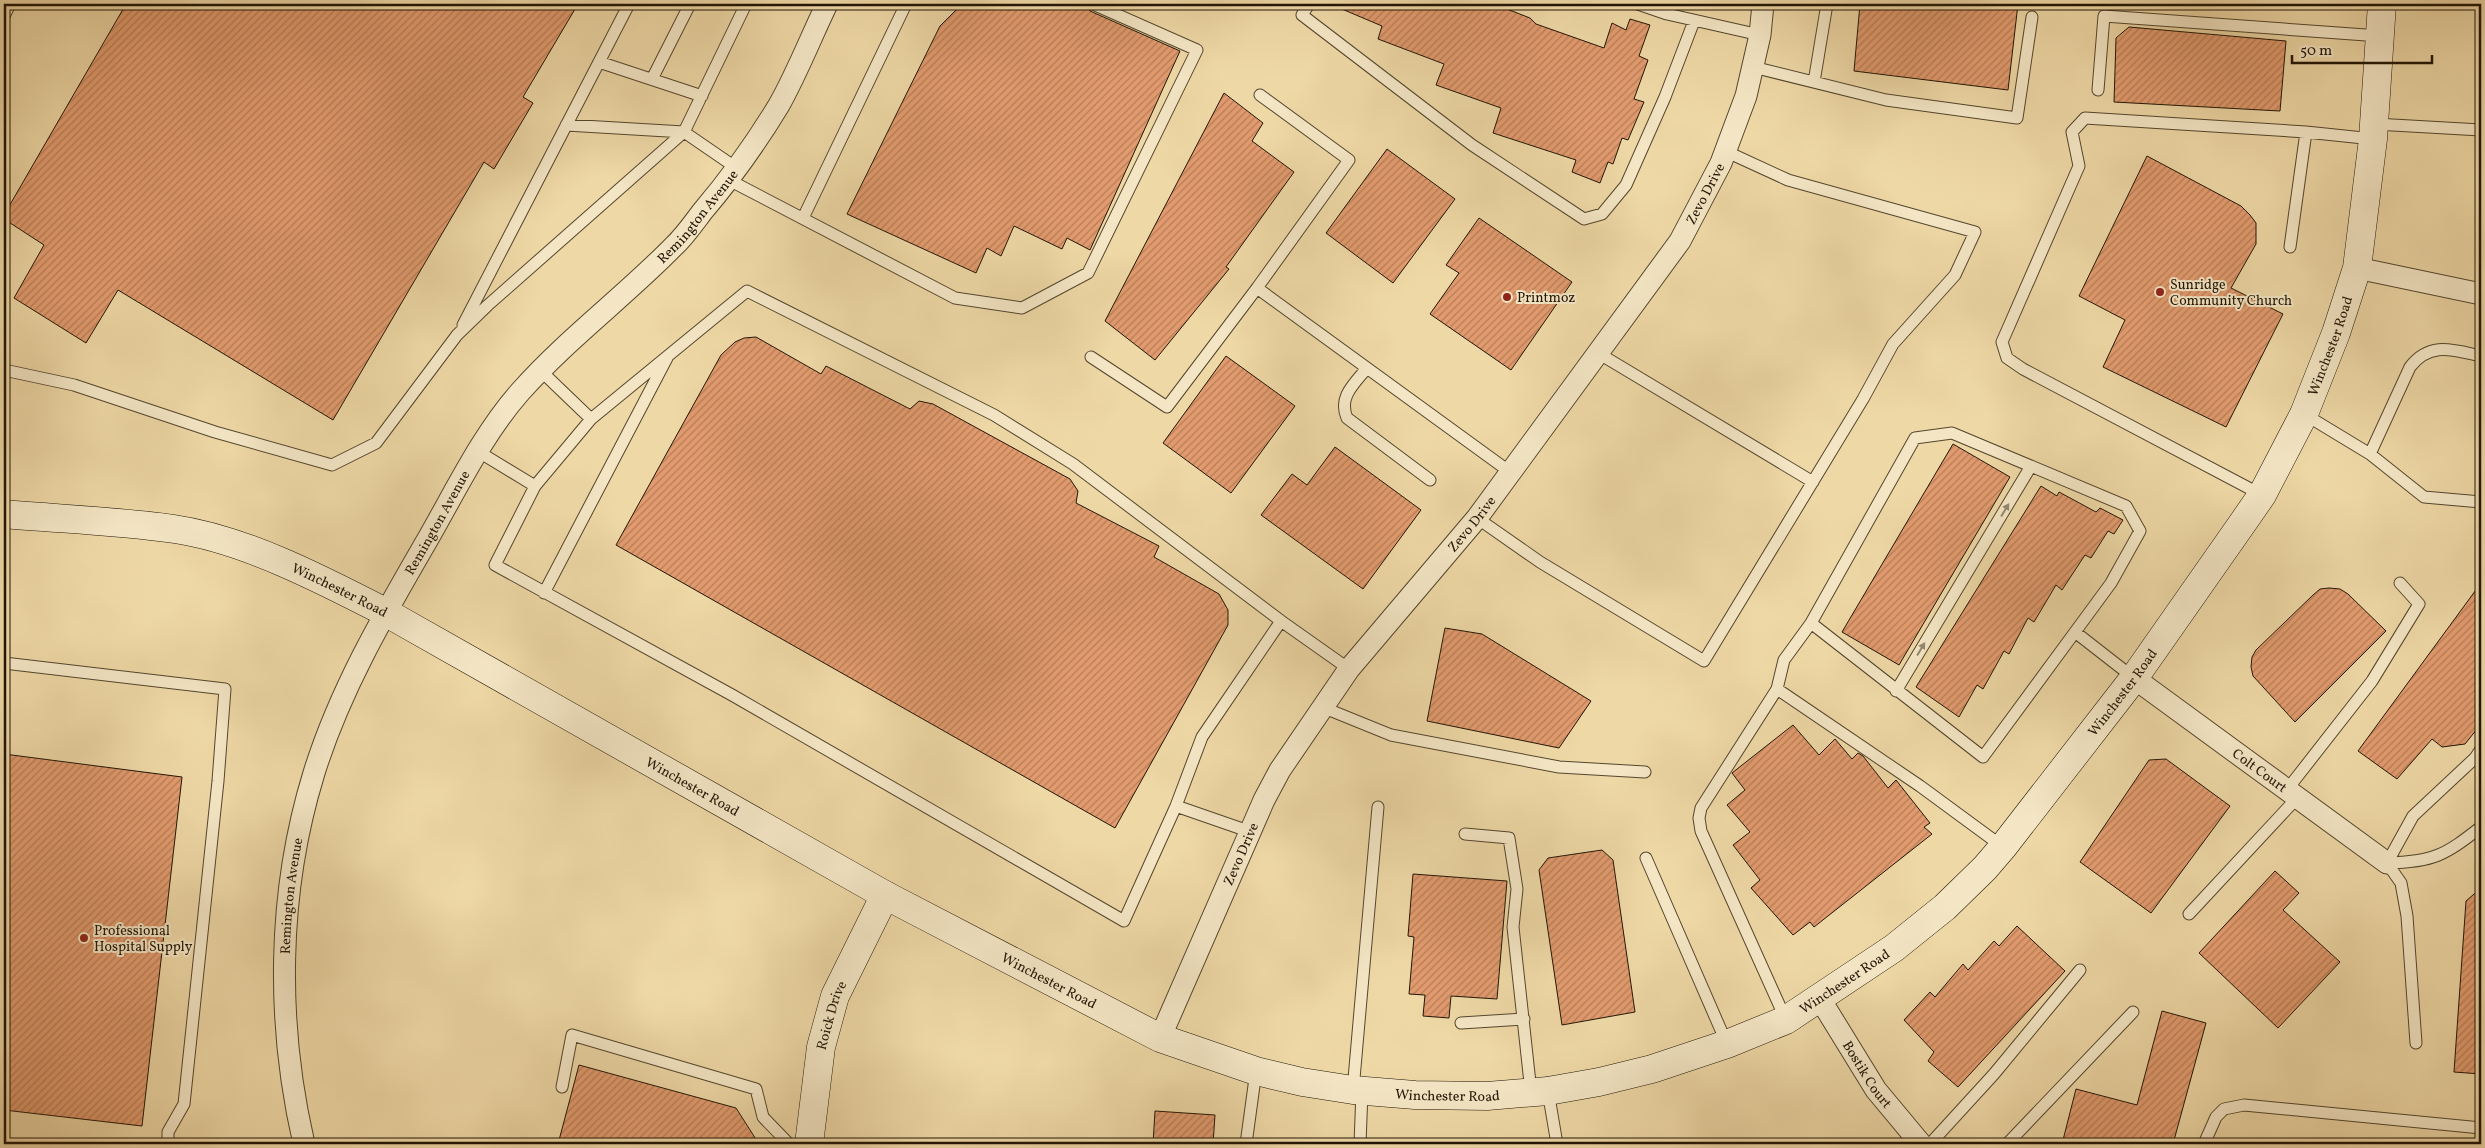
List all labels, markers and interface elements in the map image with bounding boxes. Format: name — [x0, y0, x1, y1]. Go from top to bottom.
scale bar — [2292, 32, 2432, 64]
text: 50 m — [2300, 41, 2332, 62]
street label: Zevo Drive — [1682, 160, 1730, 228]
street label: Remington Avenue — [654, 166, 744, 269]
place label: Sunridge Community Church — [2170, 276, 2292, 311]
marker: Sunridge Community Church — [2154, 286, 2166, 298]
place label: Printmoz — [1517, 289, 1575, 308]
marker: Printmoz — [1501, 291, 1513, 303]
street label: Winchester Road — [2304, 294, 2358, 399]
street label: Remington Avenue — [401, 467, 475, 579]
street label: Zevo Drive — [1444, 492, 1501, 557]
one-way arrow — [2000, 503, 2009, 516]
street label: Winchester Road — [288, 559, 391, 623]
one-way arrow — [1917, 643, 1926, 656]
street label: Winchester Road — [2084, 646, 2163, 741]
street label: Colt Court — [2228, 745, 2290, 798]
street label: Winchester Road — [642, 753, 742, 822]
street label: Zevo Drive — [1220, 820, 1264, 889]
street label: Remington Avenue — [277, 836, 309, 954]
place label: Professional Hospital Supply — [94, 922, 193, 957]
marker: Professional Hospital Supply — [78, 932, 90, 944]
street label: Winchester Road — [1796, 945, 1894, 1019]
street label: Winchester Road — [998, 949, 1099, 1014]
street label: Roick Drive — [813, 978, 852, 1052]
street label: Bostik Court — [1837, 1038, 1895, 1113]
street label: Winchester Road — [1394, 1085, 1501, 1107]

